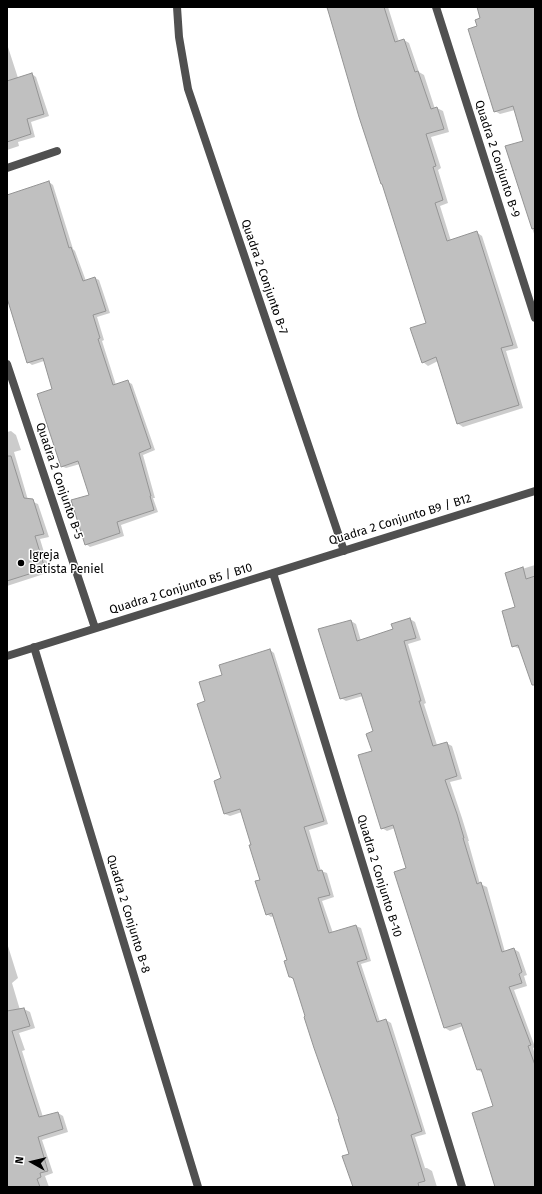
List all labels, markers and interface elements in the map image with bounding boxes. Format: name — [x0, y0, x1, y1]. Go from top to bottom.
street label: Quadra 2 Conjunto B-9 — [471, 98, 523, 220]
street label: Quadra 2 Conjunto B-7 — [237, 217, 291, 337]
street label: Quadra 2 Conjunto B-5 — [32, 421, 86, 541]
street label: Quadra 2 Conjunto B9 / B12 — [327, 491, 473, 549]
place label: Igreja Batista Peniel — [29, 549, 104, 577]
marker: Igreja Batista Peniel — [16, 558, 26, 568]
street label: Quadra 2 Conjunto B5 / B10 — [108, 560, 254, 618]
street label: Quadra 2 Conjunto B-10 — [353, 813, 405, 939]
street label: Quadra 2 Conjunto B-8 — [103, 853, 153, 975]
north arrow — [12, 1142, 52, 1182]
text: N — [13, 1156, 27, 1165]

